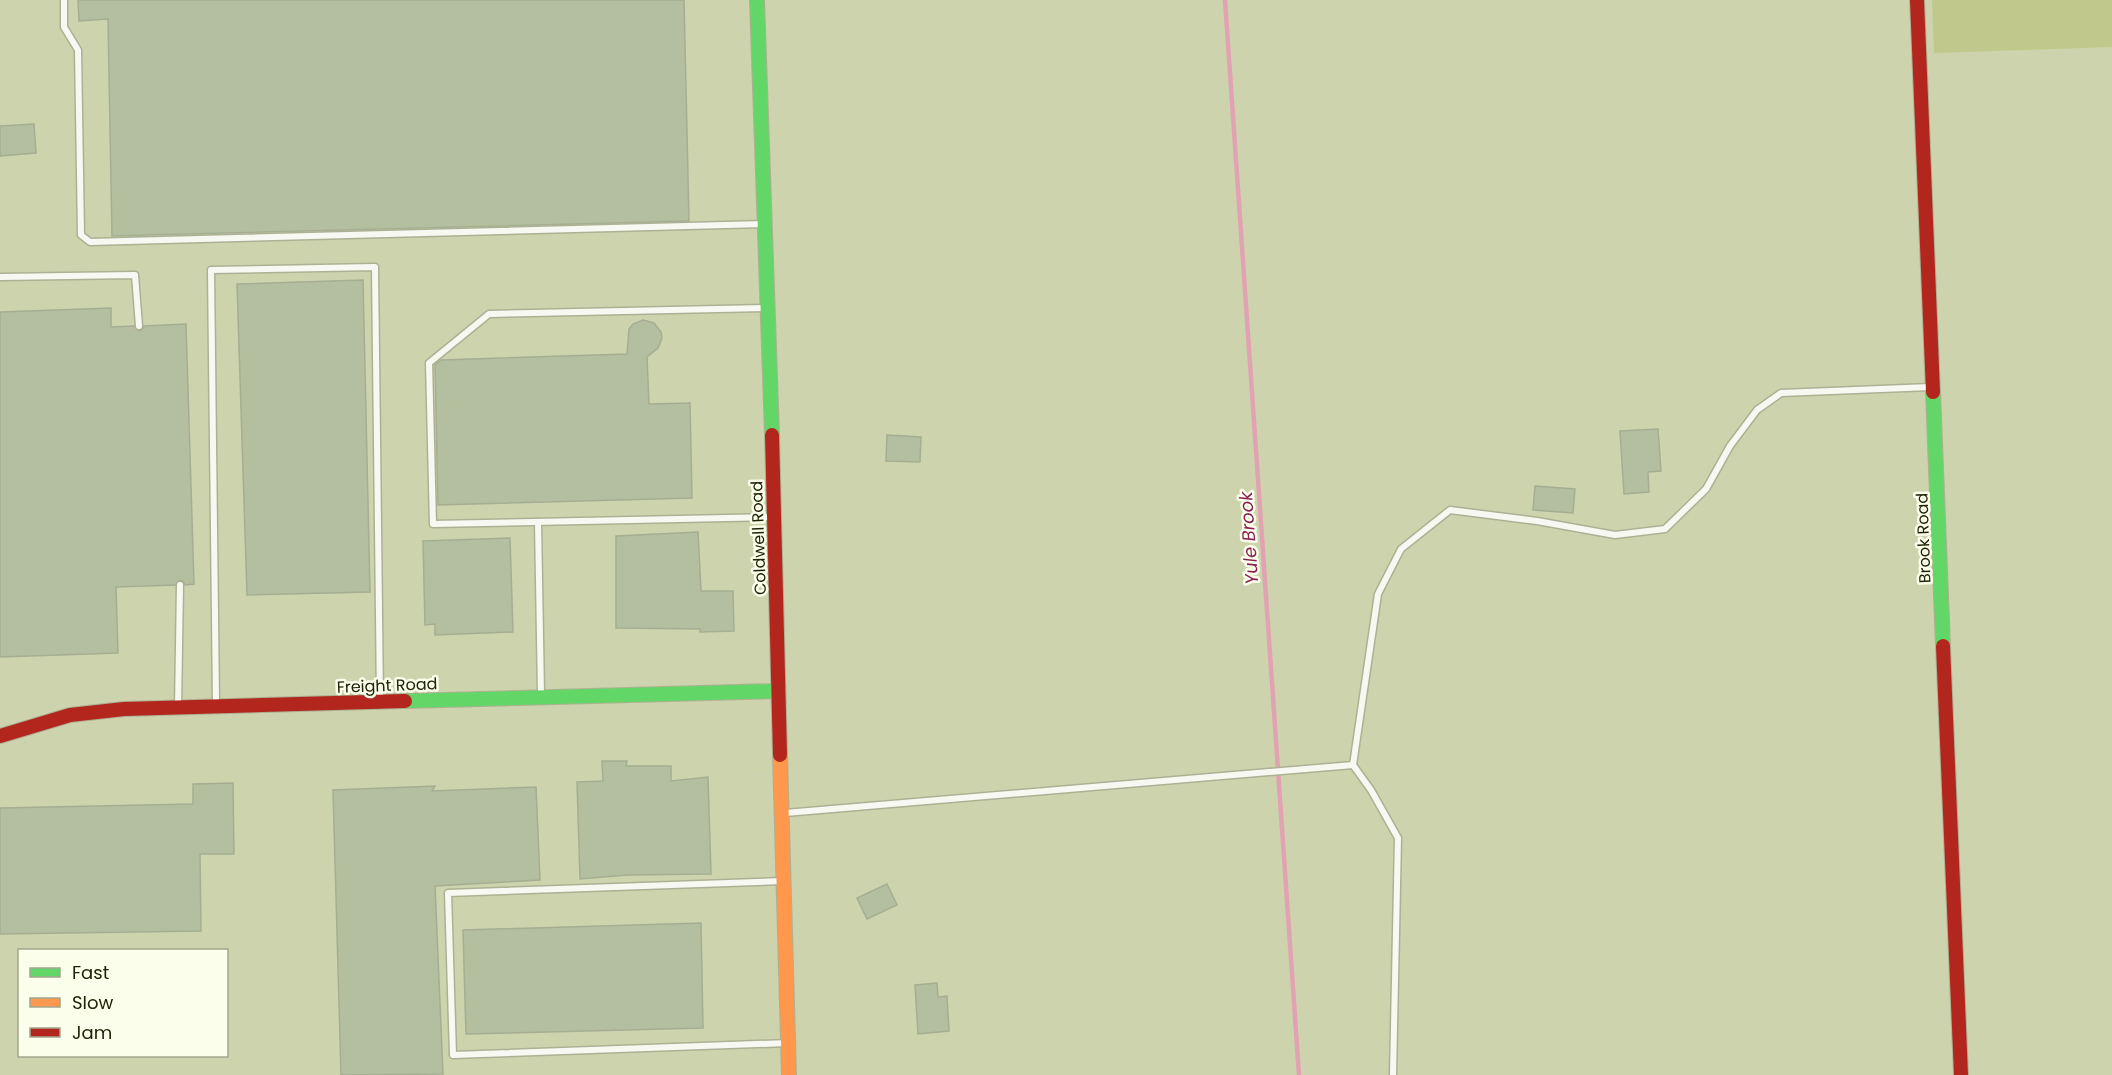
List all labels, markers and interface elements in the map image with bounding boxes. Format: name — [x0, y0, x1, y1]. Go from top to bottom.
street label: Coldwell Road — [745, 481, 772, 595]
water label: Yule Brook — [1233, 490, 1264, 585]
street label: Brook Road — [1910, 492, 1937, 584]
street label: Freight Road — [336, 672, 438, 699]
legend — [18, 949, 228, 1057]
text: Fast — [72, 960, 109, 985]
text: Slow — [72, 990, 114, 1015]
text: Jam — [72, 1020, 112, 1045]

